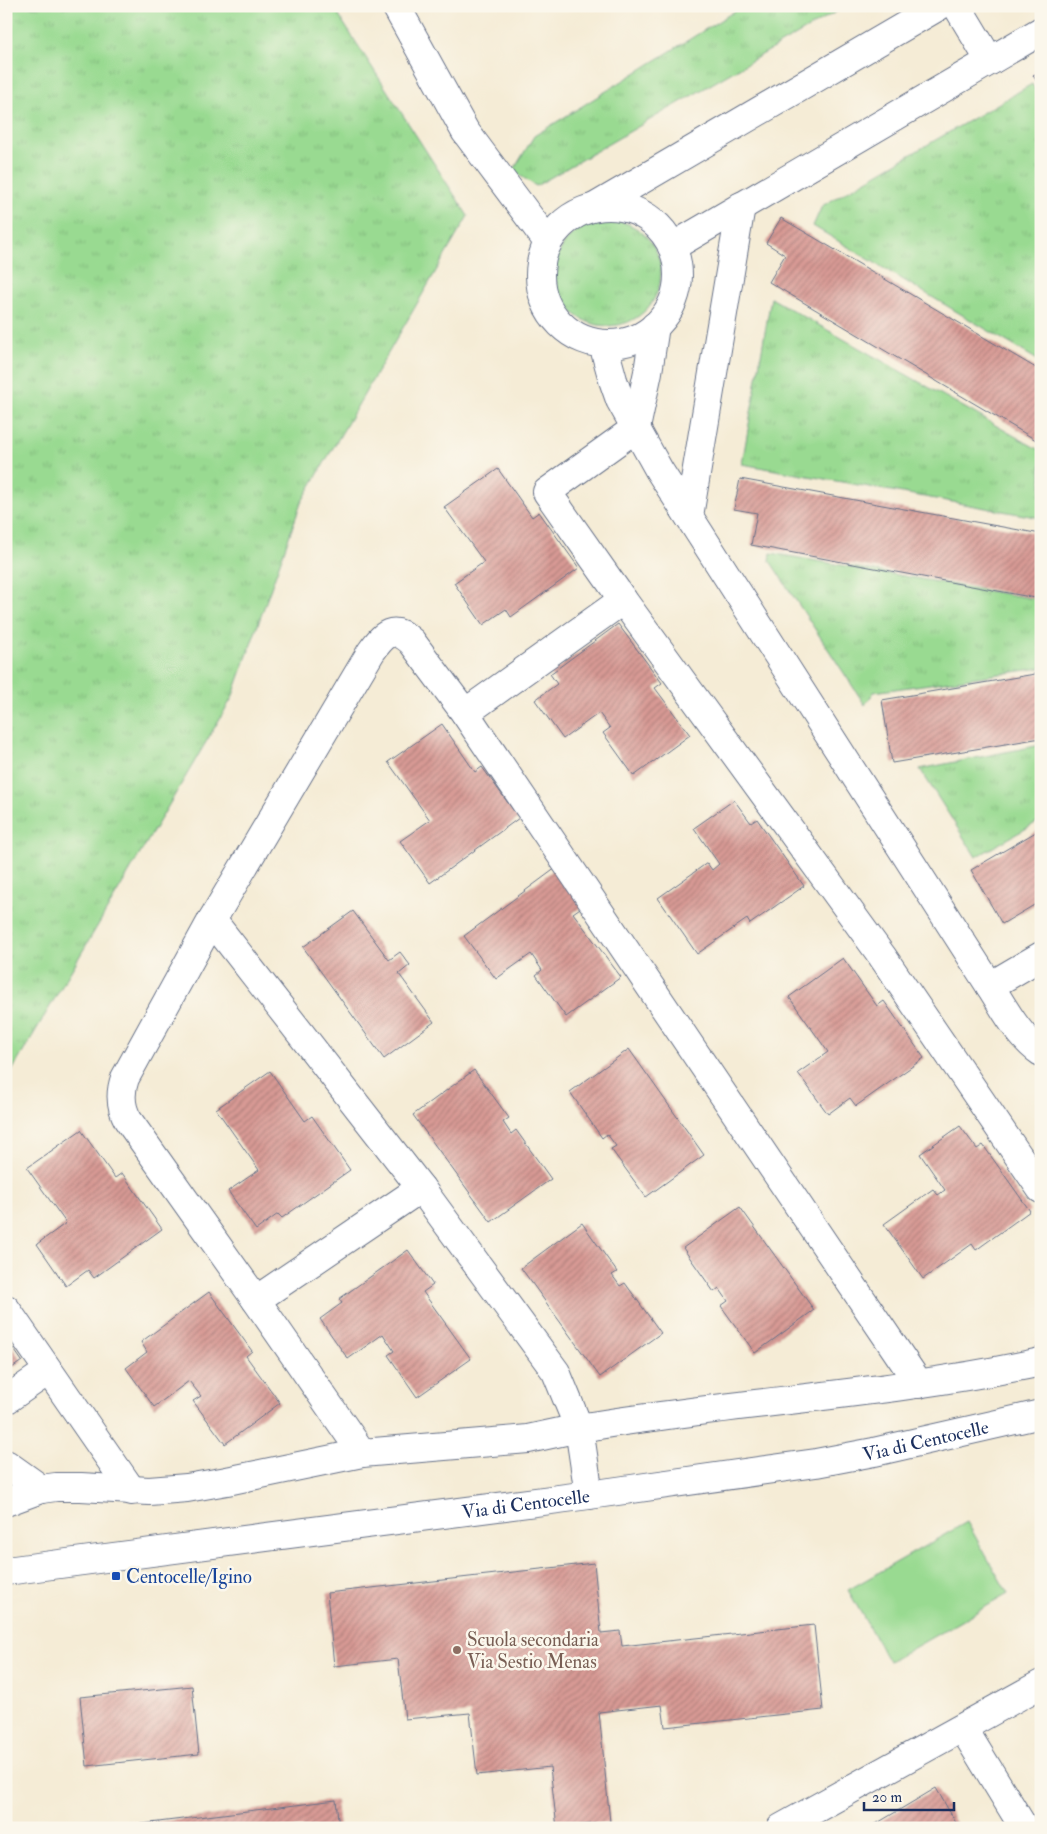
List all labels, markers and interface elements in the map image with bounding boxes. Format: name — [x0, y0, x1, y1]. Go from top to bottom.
street label: Via di Centocelle — [861, 1415, 991, 1467]
street label: Via di Centocelle — [460, 1484, 591, 1524]
place label: Centocelle/Igino — [126, 1565, 252, 1589]
marker: Centocelle/Igino — [110, 1570, 122, 1582]
place label: Scuola secondaria Via Sestio Menas — [467, 1628, 599, 1674]
marker: Scuola secondaria Via Sestio Menas — [451, 1644, 463, 1656]
scale bar — [864, 1779, 954, 1811]
text: 20 m — [872, 1788, 902, 1807]

